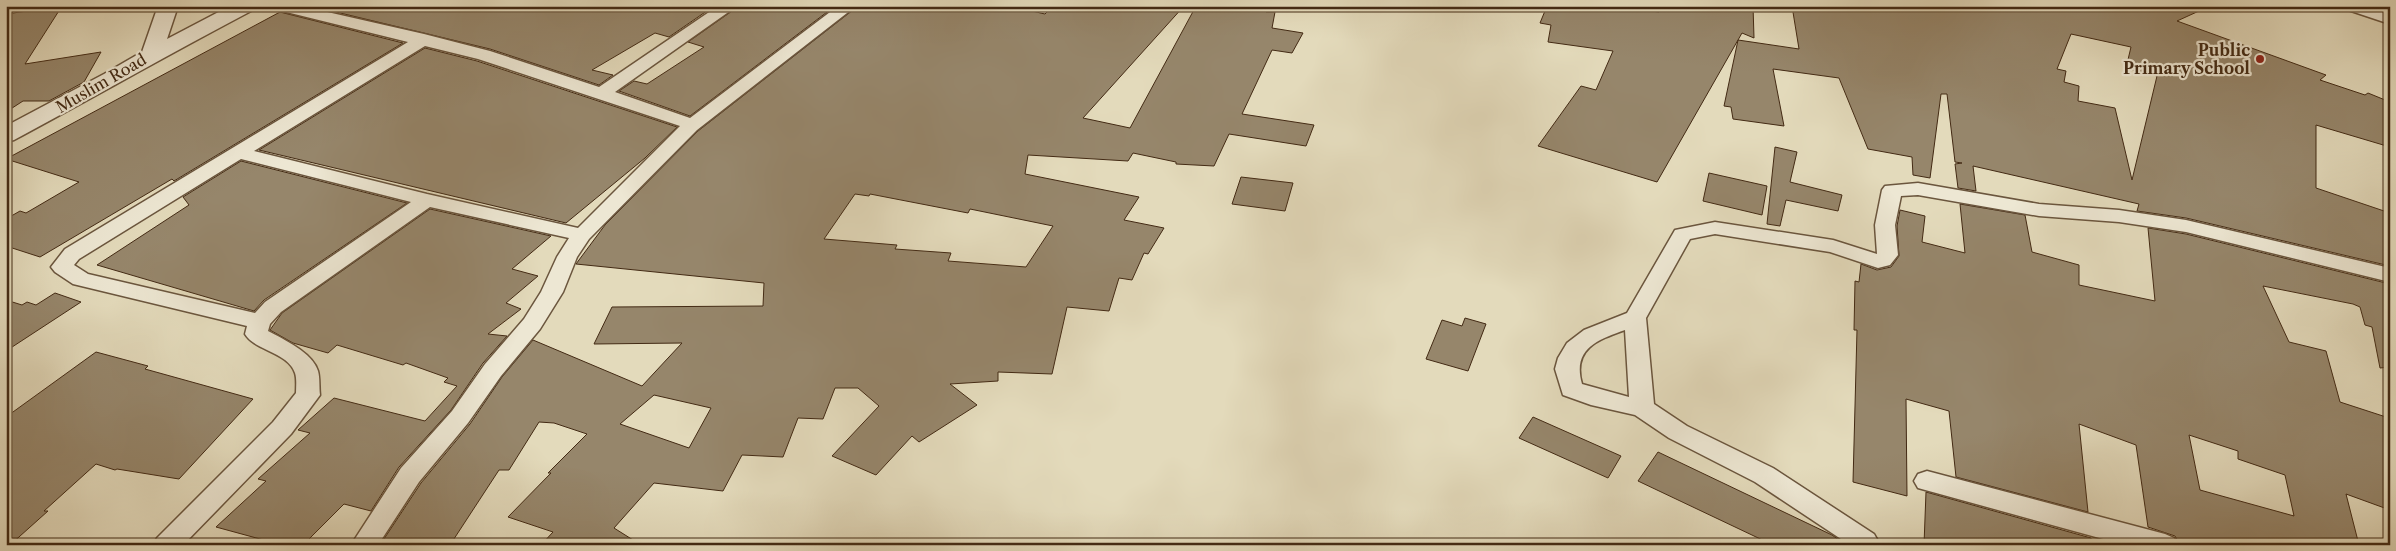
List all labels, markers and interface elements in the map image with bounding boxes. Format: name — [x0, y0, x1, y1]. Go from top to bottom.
place label: Public Primary School — [2123, 40, 2250, 78]
street label: Muslim Road — [52, 49, 150, 117]
marker: Public Primary School — [2254, 53, 2266, 65]

